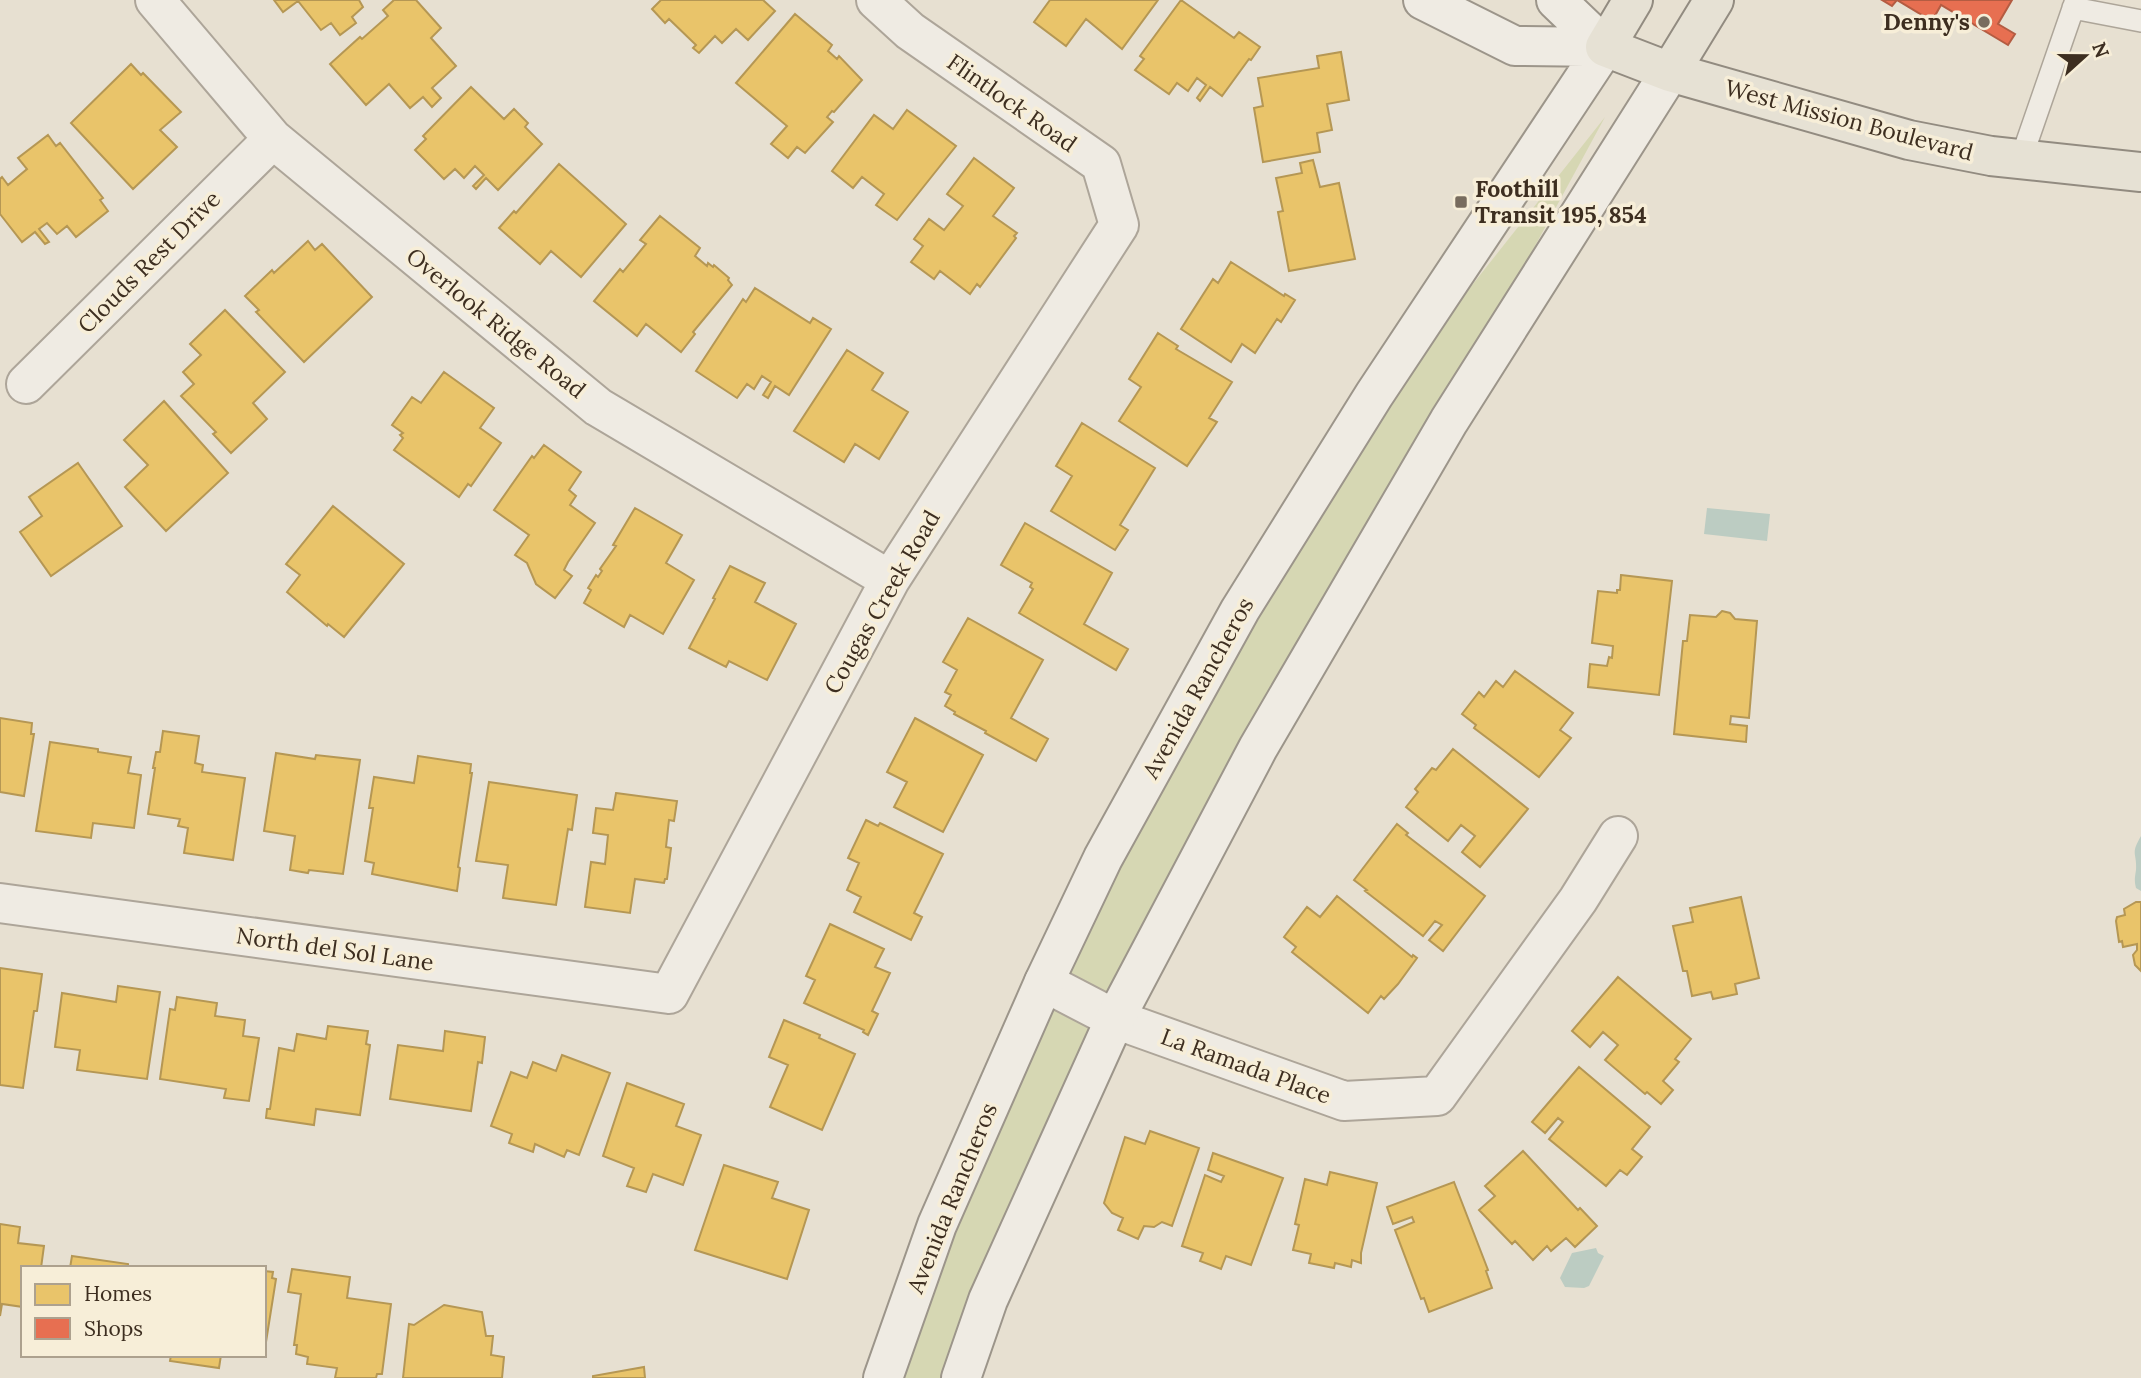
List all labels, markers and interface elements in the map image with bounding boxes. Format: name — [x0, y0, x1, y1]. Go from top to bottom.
place label: Denny's — [1883, 7, 1970, 36]
marker: Denny's — [1976, 14, 1992, 30]
north arrow — [2050, 21, 2120, 91]
text: N — [2087, 39, 2115, 61]
street label: Flintlock Road — [942, 47, 1083, 158]
street label: West Mission Boulevard — [1722, 72, 1977, 167]
place label: Foothill Transit 195, 854 — [1475, 174, 1647, 229]
street label: Clouds Rest Drive — [71, 184, 226, 339]
marker: Foothill Transit 195, 854 — [1453, 194, 1469, 210]
street label: Overlook Ridge Road — [401, 241, 592, 404]
street label: Cougas Creek Road — [817, 505, 946, 699]
street label: Avenida Rancheros — [1135, 592, 1259, 784]
street label: North del Sol Lane — [235, 920, 436, 977]
street label: La Ramada Place — [1157, 1021, 1335, 1110]
street label: Avenida Rancheros — [900, 1098, 1003, 1298]
legend — [21, 1266, 266, 1357]
text: Homes — [84, 1280, 152, 1307]
text: Shops — [84, 1315, 143, 1342]

